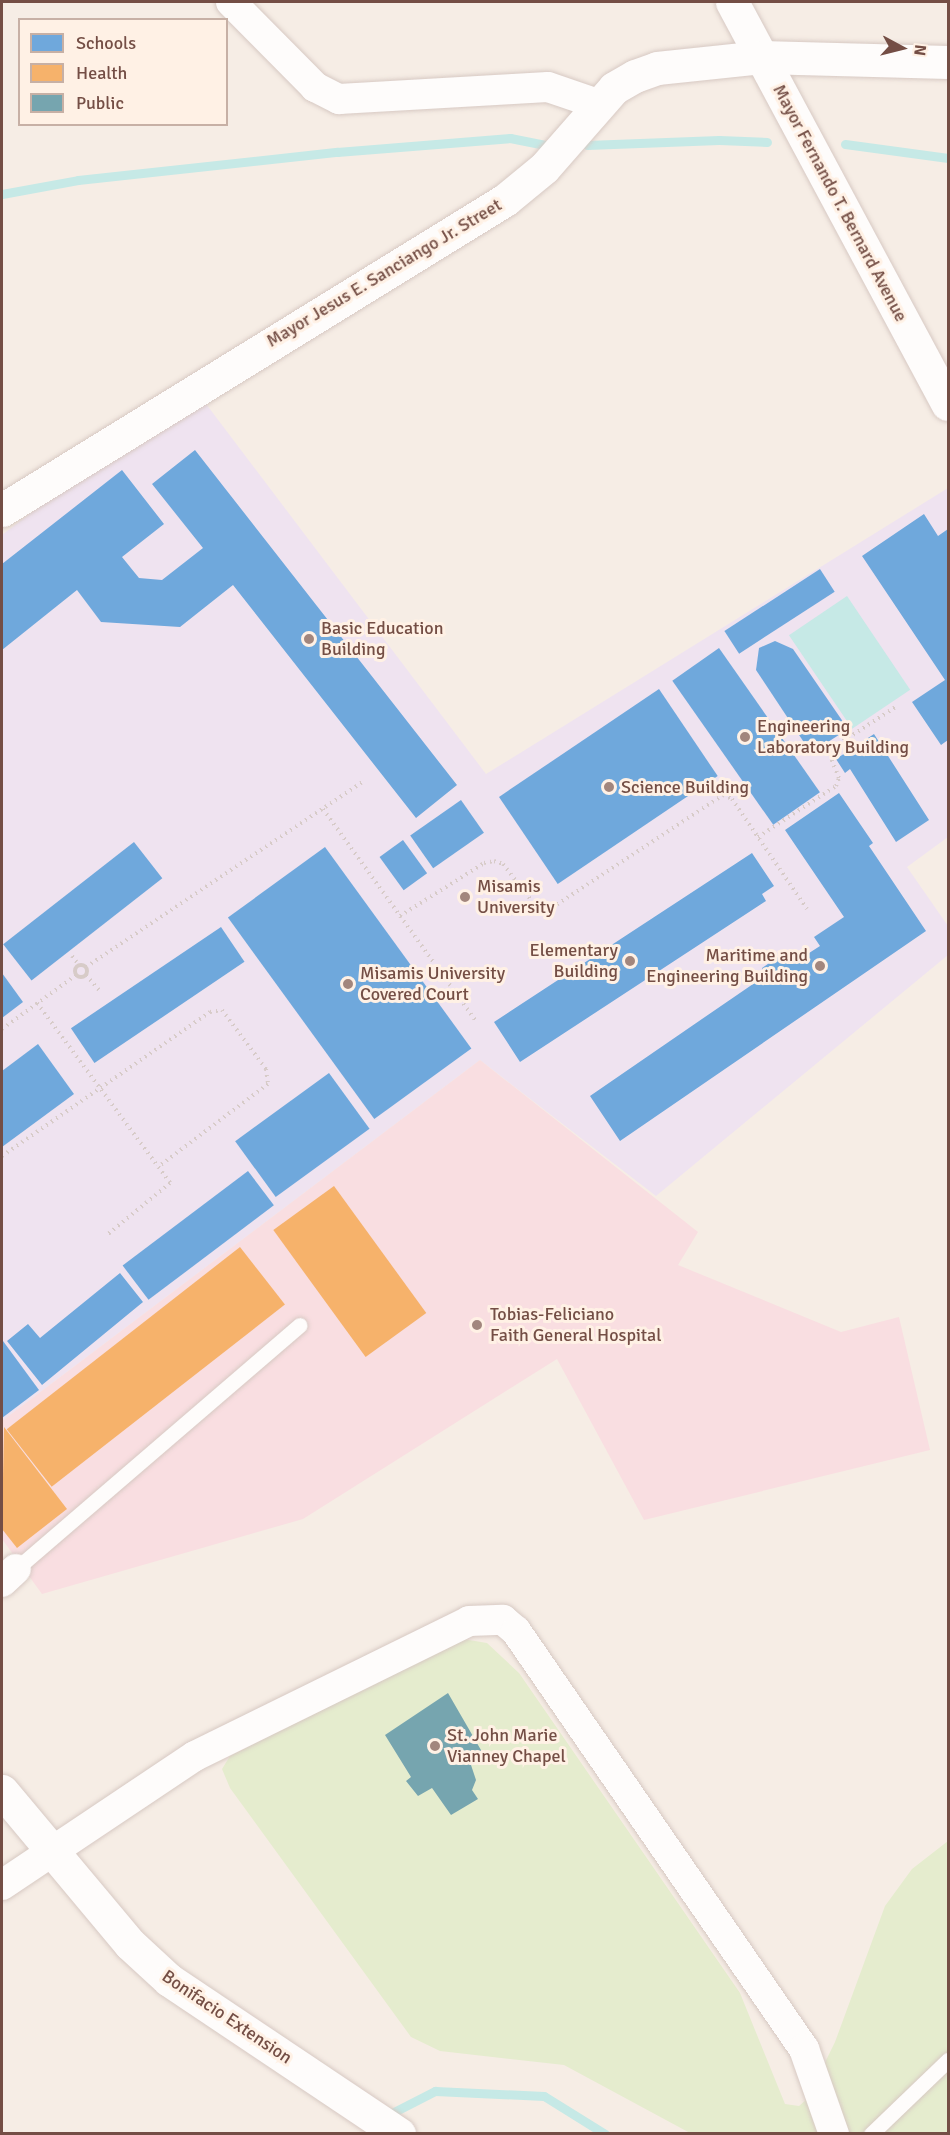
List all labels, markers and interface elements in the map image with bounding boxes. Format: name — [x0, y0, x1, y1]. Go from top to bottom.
legend — [18, 18, 228, 126]
north arrow — [872, 18, 932, 78]
text: Schools — [76, 32, 136, 54]
text: N — [909, 43, 930, 57]
text: Health — [76, 62, 127, 84]
street label: Mayor Fernando T. Bernard Avenue — [768, 81, 912, 325]
text: Public — [76, 92, 124, 114]
street label: Mayor Jesus E. Sanciango Jr. Street — [263, 194, 505, 352]
place label: Basic Education Building — [321, 618, 443, 660]
marker: Basic Education Building — [302, 632, 316, 646]
place label: Engineering Laboratory Building — [757, 716, 909, 758]
marker: Engineering Laboratory Building — [738, 730, 752, 744]
place label: Science Building — [621, 776, 749, 798]
marker: Science Building — [602, 780, 616, 794]
place label: Misamis University — [477, 876, 555, 918]
marker: Misamis University — [458, 890, 472, 904]
place label: Elementary Building — [530, 940, 618, 982]
place label: Maritime and Engineering Building — [646, 945, 808, 988]
marker: Elementary Building — [623, 954, 637, 968]
marker: Maritime and Engineering Building — [813, 959, 827, 973]
place label: Misamis University Covered Court — [360, 963, 505, 1006]
marker: Misamis University Covered Court — [341, 977, 355, 991]
place label: Tobias-Feliciano Faith General Hospital — [490, 1304, 661, 1346]
marker: Tobias-Feliciano Faith General Hospital — [468, 1316, 486, 1334]
place label: St. John Marie Vianney Chapel — [447, 1725, 566, 1768]
marker: St. John Marie Vianney Chapel — [428, 1739, 442, 1753]
street label: Bonifacio Extension — [158, 1965, 296, 2069]

